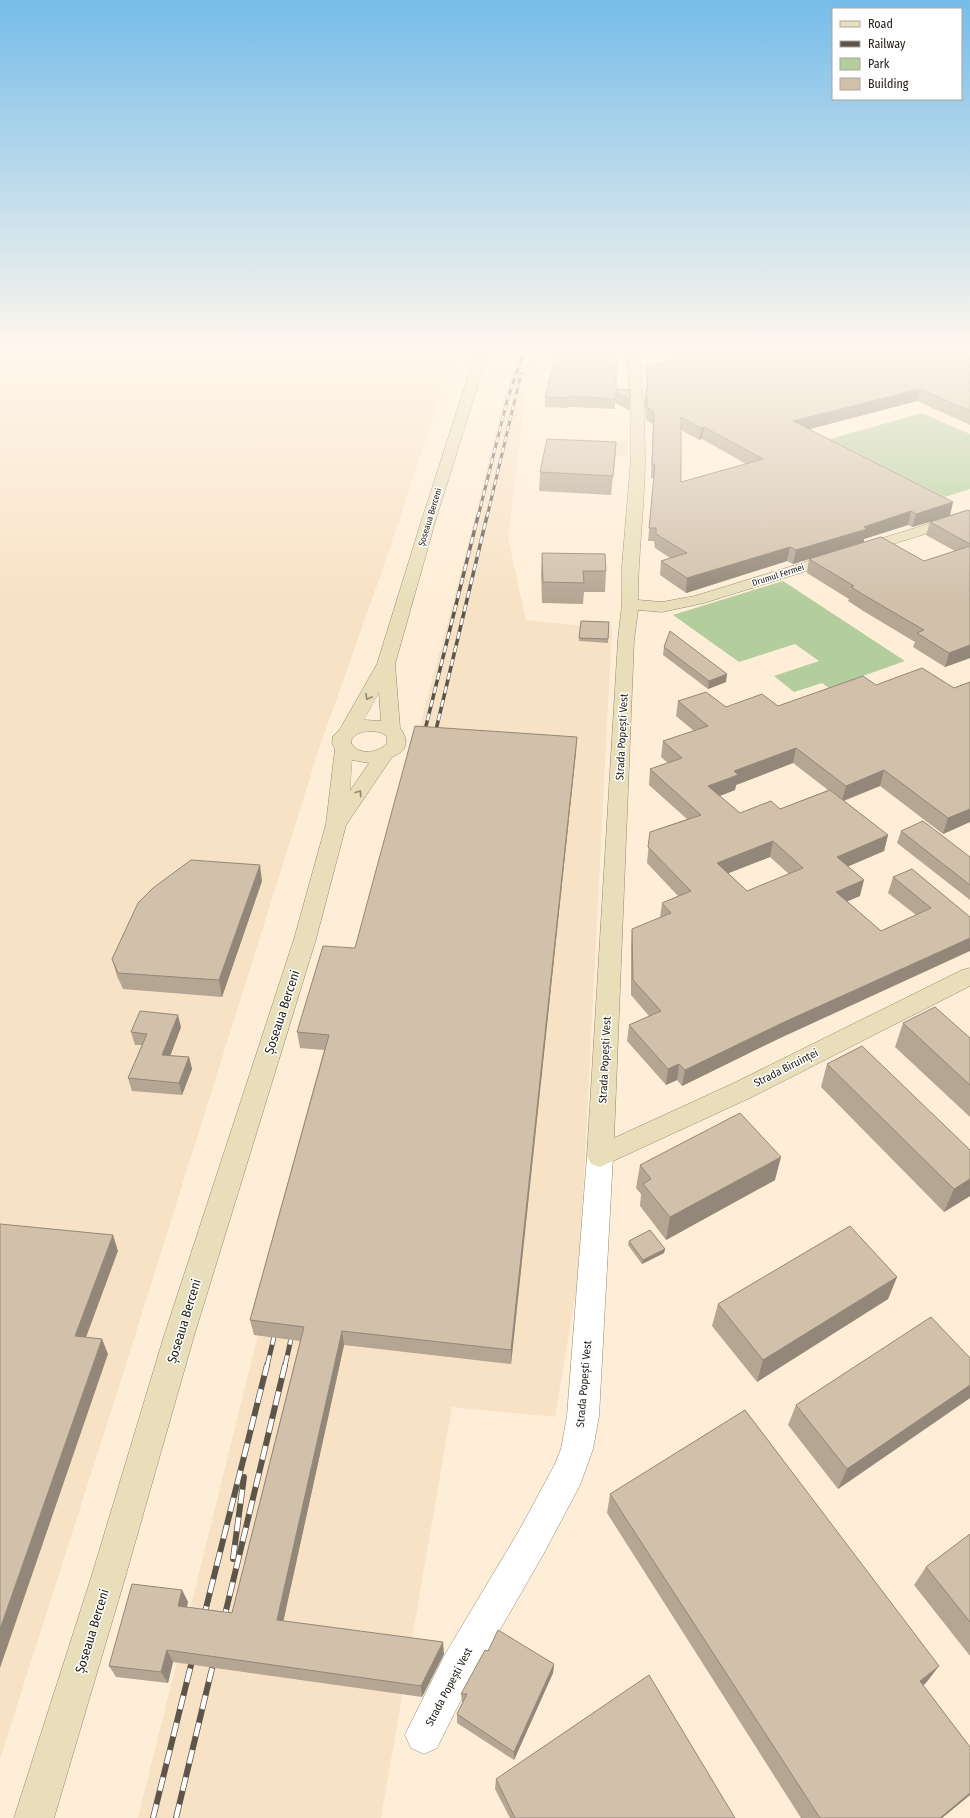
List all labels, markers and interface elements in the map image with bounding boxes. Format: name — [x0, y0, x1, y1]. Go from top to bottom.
legend — [832, 8, 962, 100]
text: Road — [868, 17, 893, 31]
text: Railway — [868, 37, 906, 51]
text: Park — [868, 57, 890, 71]
text: Building — [868, 77, 909, 91]
street label: Șoseaua Berceni — [416, 487, 445, 548]
street label: Drumul Fermei — [751, 562, 805, 588]
one-way arrow — [365, 693, 372, 700]
street label: Strada Popești Vest — [613, 693, 631, 781]
one-way arrow — [354, 790, 361, 797]
street label: Șoseaua Berceni — [261, 968, 304, 1056]
street label: Strada Popești Vest — [596, 1016, 614, 1104]
street label: Strada Biruinței — [752, 1046, 821, 1090]
street label: Șoseaua Berceni — [164, 1277, 205, 1365]
street label: Strada Popești Vest — [574, 1340, 594, 1428]
street label: Șoseaua Berceni — [72, 1587, 113, 1675]
street label: Strada Popești Vest — [423, 1645, 475, 1728]

